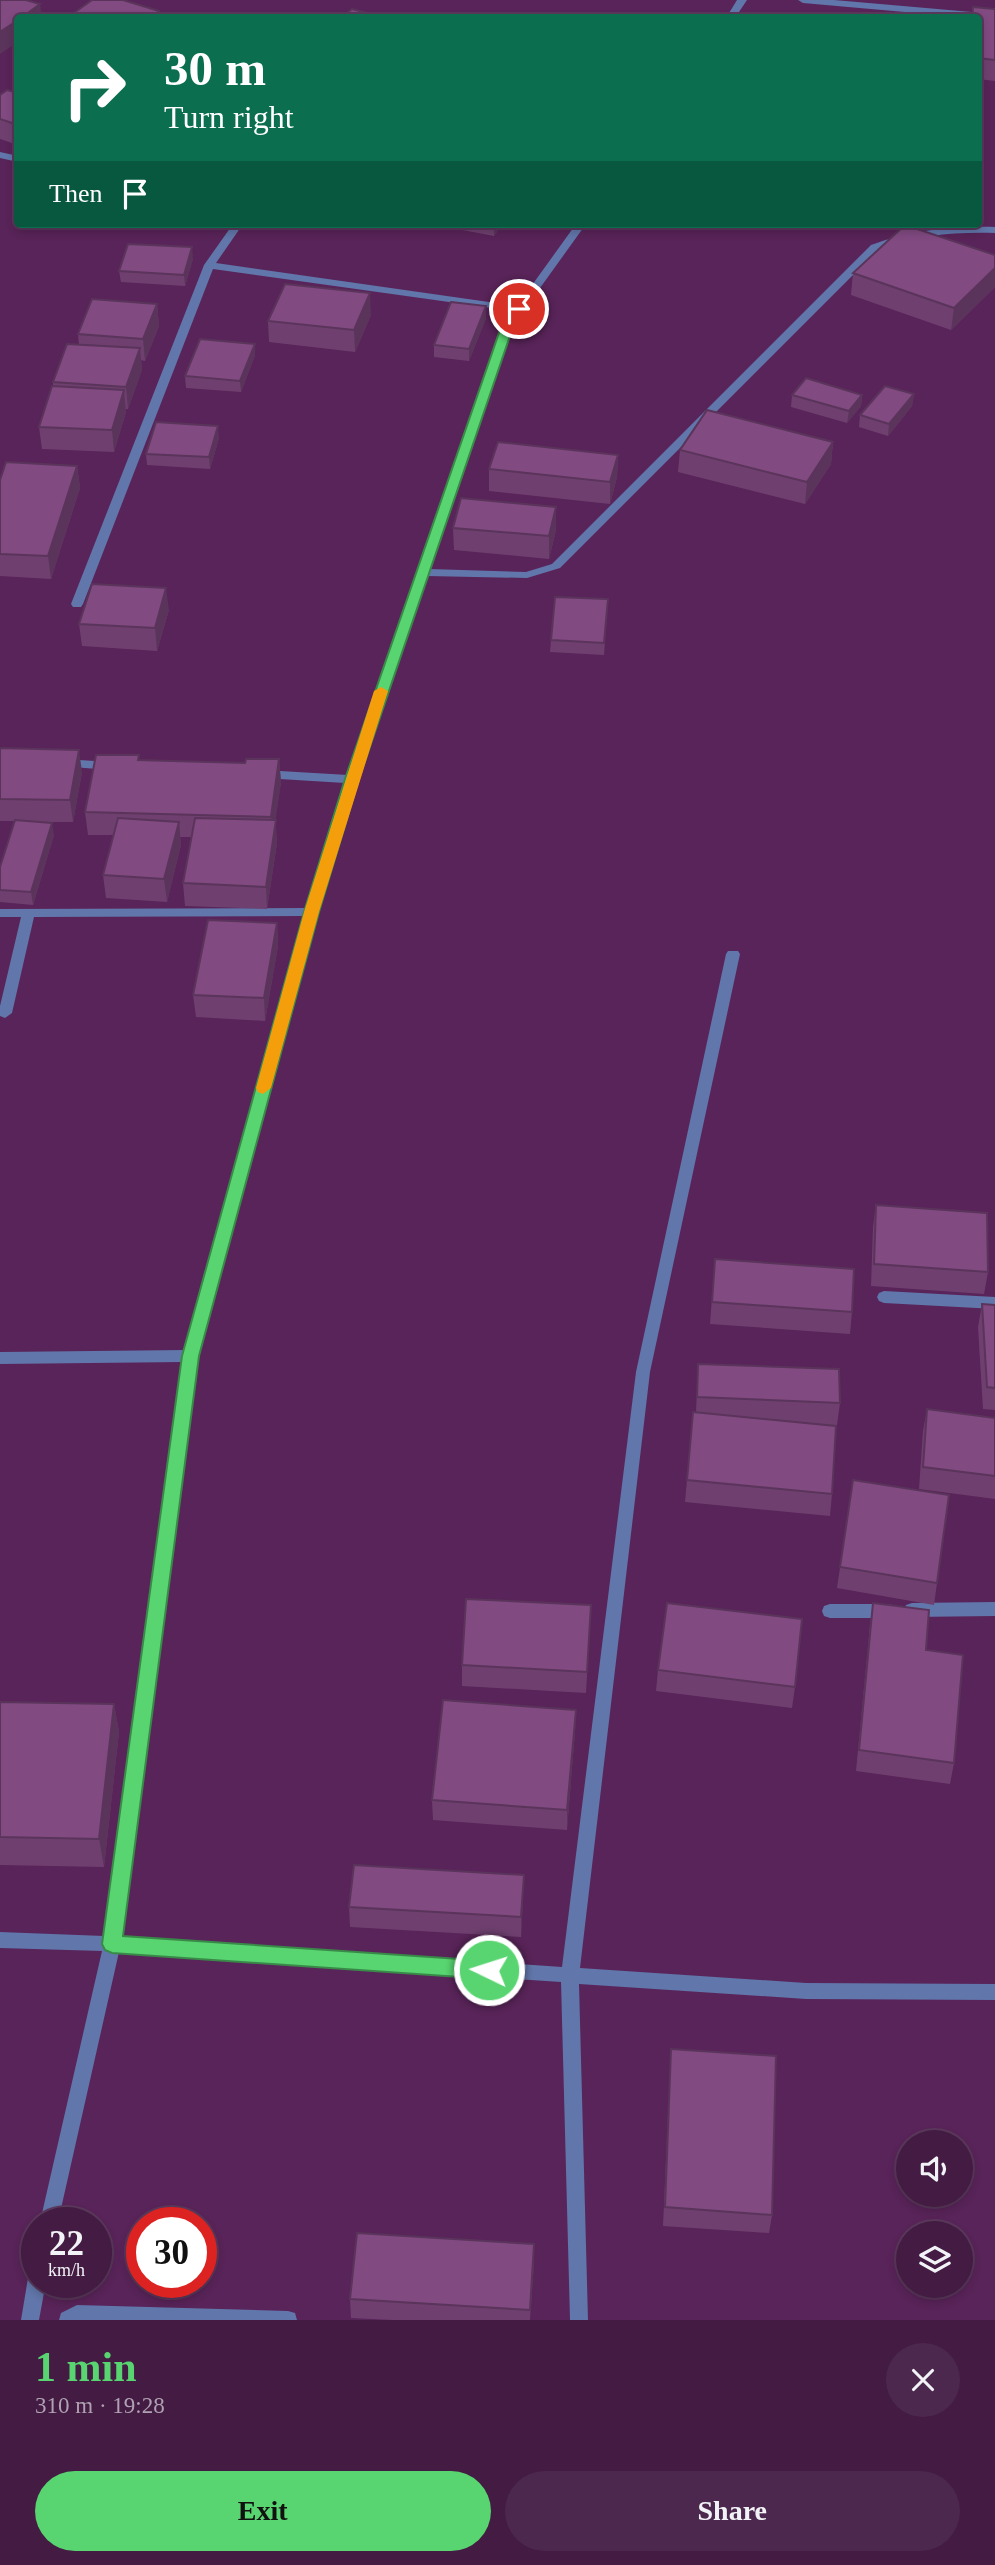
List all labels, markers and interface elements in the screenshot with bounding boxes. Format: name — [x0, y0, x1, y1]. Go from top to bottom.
text: 30 m — [164, 41, 266, 96]
icon: right — [49, 42, 140, 133]
text: Turn right — [164, 99, 294, 135]
icon: arrive — [116, 175, 154, 213]
text: Then — [49, 179, 102, 208]
pin — [489, 279, 549, 339]
icon: arrive — [500, 290, 538, 328]
position arrow — [452, 1933, 526, 2007]
map controls — [896, 2130, 973, 2298]
button: sound — [896, 2130, 973, 2207]
speed limit sign: 30 — [126, 2207, 217, 2298]
button: layers — [896, 2221, 973, 2298]
text: 22 — [49, 2224, 84, 2263]
text: km/h — [48, 2260, 85, 2280]
button: close — [886, 2343, 960, 2417]
text: 1 min — [35, 2344, 137, 2390]
text: 310 m · 19:28 — [35, 2393, 165, 2418]
button: Exit — [35, 2471, 491, 2551]
button: Share — [505, 2471, 960, 2551]

